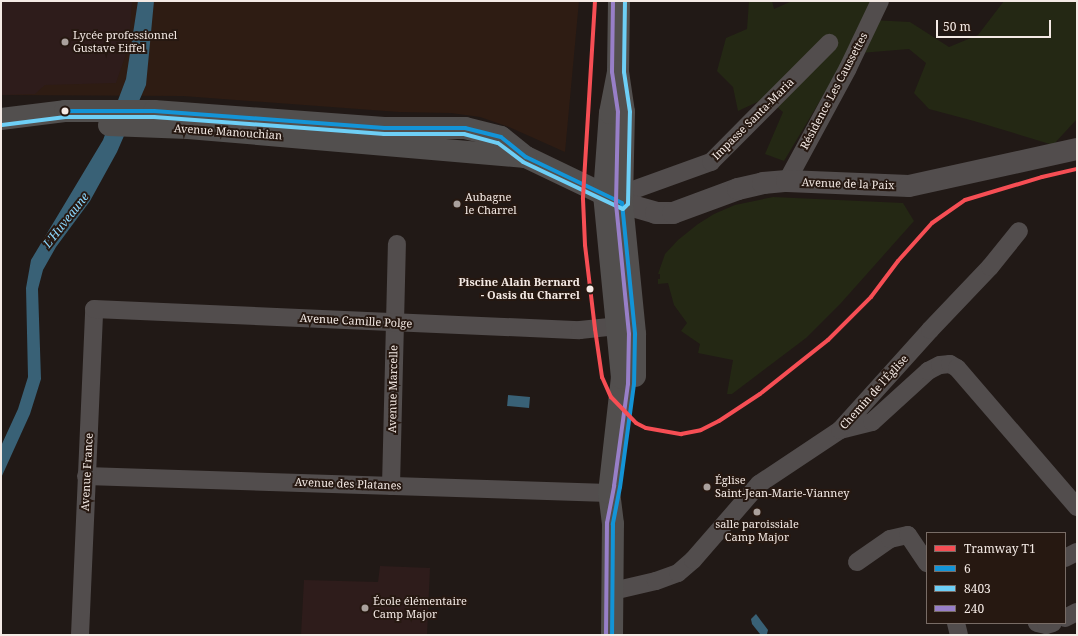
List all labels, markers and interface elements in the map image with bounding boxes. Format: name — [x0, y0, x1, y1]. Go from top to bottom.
scale bar — [938, 12, 1053, 38]
text: 50 m — [943, 18, 971, 35]
place label: Lycée professionnel Gustave Eiffel — [73, 29, 177, 55]
street label: Résidence Les Caussettes — [798, 30, 870, 152]
marker: Lycée professionnel Gustave Eiffel — [60, 37, 70, 47]
street label: Impasse Santa-Maria — [709, 75, 797, 163]
unlabelled marker — [60, 106, 70, 116]
street label: Avenue Manouchian — [174, 122, 282, 142]
street label: Avenue de la Paix — [801, 176, 895, 192]
water label: L'Huveaune — [40, 190, 92, 250]
place label: Aubagne le Charrel — [465, 191, 517, 217]
marker: Aubagne le Charrel — [452, 199, 462, 209]
place label: Piscine Alain Bernard - Oasis du Charrel — [459, 276, 580, 302]
marker: Piscine Alain Bernard - Oasis du Charrel — [583, 282, 597, 296]
street label: Avenue Camille Polge — [299, 311, 413, 331]
street label: Avenue Marcelle — [386, 345, 400, 433]
street label: Chemin de l'Église — [837, 352, 911, 432]
street label: Avenue France — [78, 433, 96, 511]
place label: Église Saint-Jean-Marie-Vianney — [715, 474, 850, 500]
street label: Avenue des Platanes — [294, 476, 402, 492]
marker: Église Saint-Jean-Marie-Vianney — [702, 482, 712, 492]
marker: salle paroissiale Camp Major — [752, 507, 762, 517]
place label: salle paroissiale Camp Major — [715, 518, 799, 544]
legend — [926, 532, 1066, 624]
text: Tramway T1 — [964, 540, 1036, 557]
text: 6 — [964, 560, 971, 577]
text: 8403 — [964, 580, 991, 597]
place label: École élémentaire Camp Major — [373, 595, 467, 621]
text: 240 — [964, 600, 984, 617]
marker: École élémentaire Camp Major — [360, 603, 370, 613]

